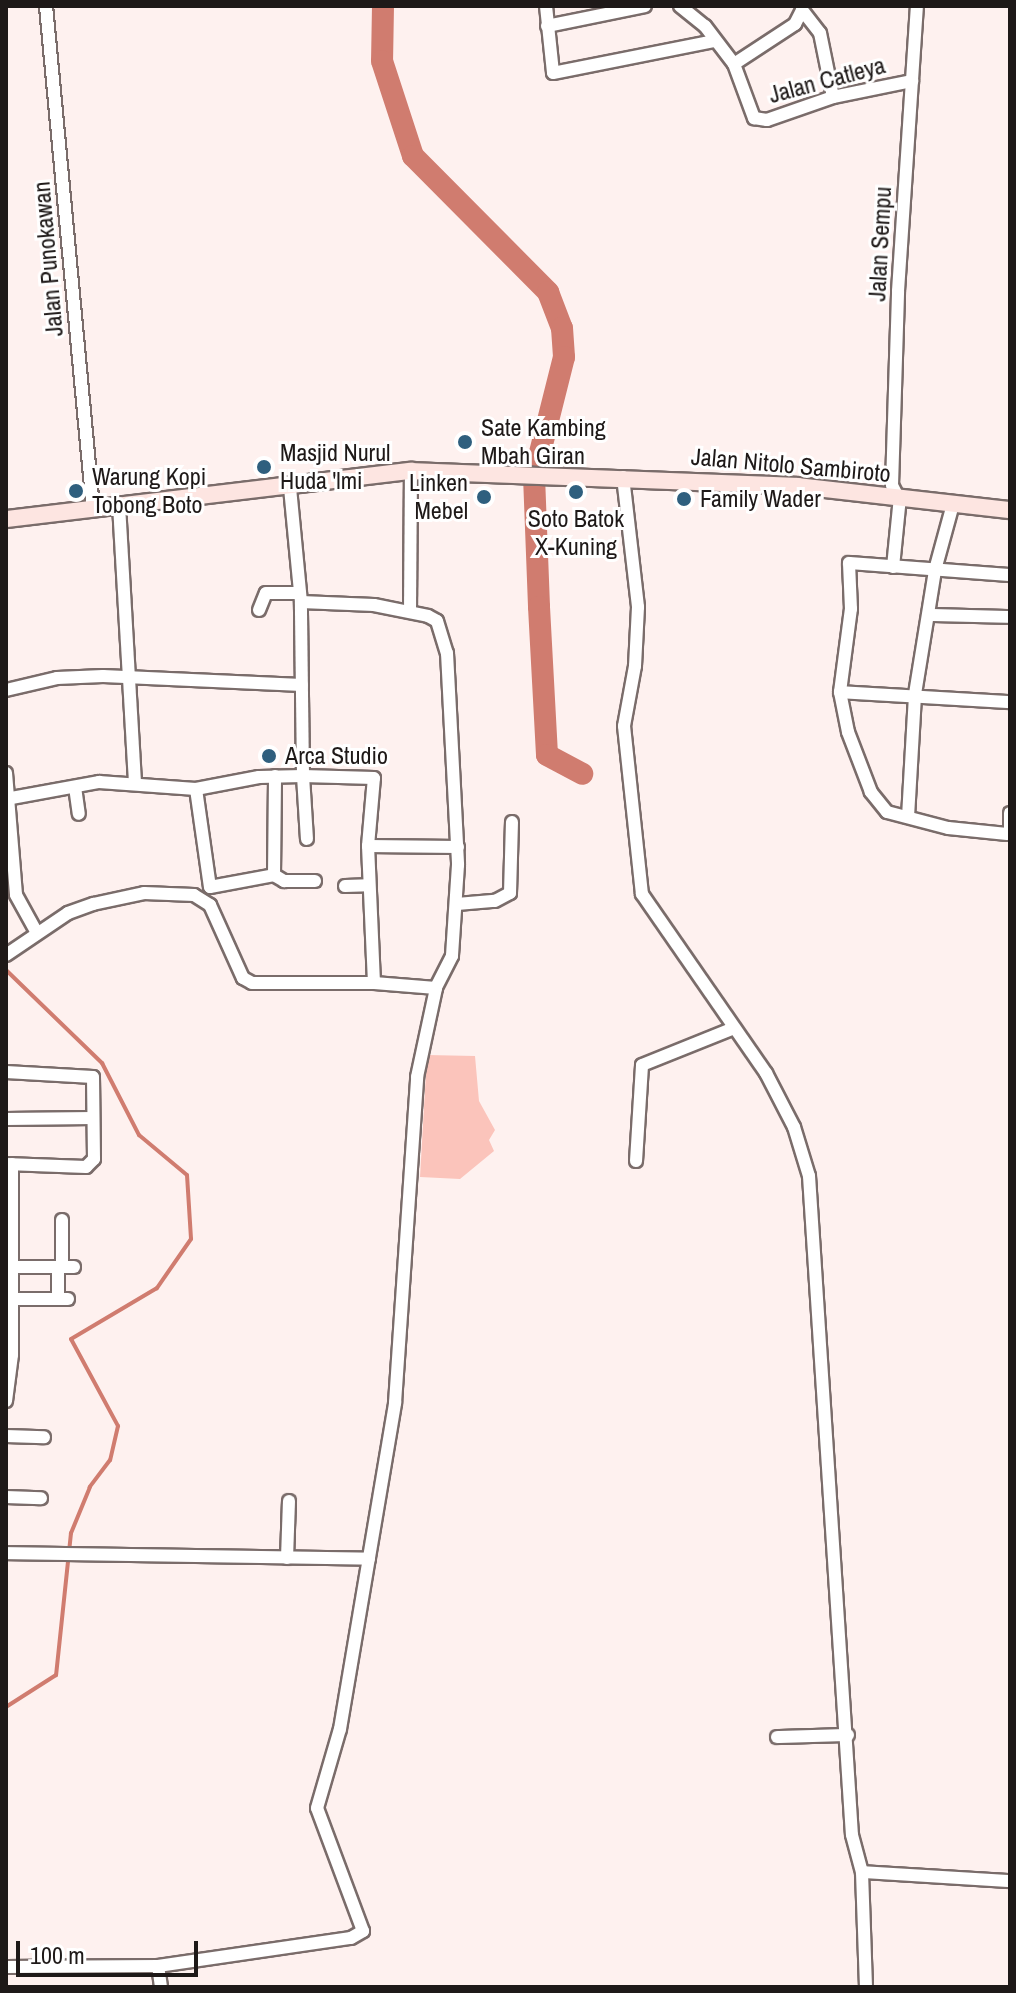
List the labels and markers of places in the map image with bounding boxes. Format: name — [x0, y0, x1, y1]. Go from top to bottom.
place label: Sate Kambing Mbah Giran — [481, 414, 606, 470]
marker: Sate Kambing Mbah Giran — [456, 433, 474, 451]
place label: Masjid Nurul Huda 'lmi — [280, 439, 390, 495]
marker: Masjid Nurul Huda 'lmi — [255, 458, 273, 476]
place label: Warung Kopi Tobong Boto — [92, 463, 206, 519]
place label: Linken Mebel — [409, 469, 468, 525]
marker: Warung Kopi Tobong Boto — [67, 482, 85, 500]
marker: Soto Batok X-Kuning — [567, 483, 585, 501]
place label: Family Wader — [700, 485, 821, 513]
marker: Linken Mebel — [475, 488, 493, 506]
marker: Family Wader — [675, 490, 693, 508]
place label: Soto Batok X-Kuning — [528, 505, 624, 561]
place label: Arca Studio — [285, 742, 388, 770]
marker: Arca Studio — [260, 747, 278, 765]

